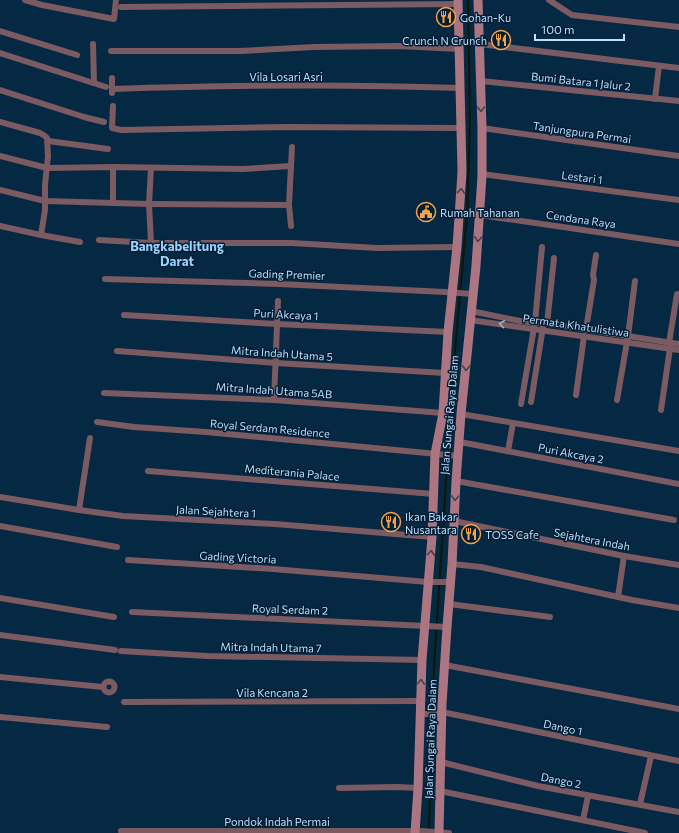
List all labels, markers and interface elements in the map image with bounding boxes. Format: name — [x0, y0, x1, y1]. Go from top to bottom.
restaurant icon: Gohan-Ku — [435, 6, 457, 28]
place label: Gohan-Ku — [460, 11, 511, 24]
scale bar — [535, 16, 624, 42]
text: 100 m — [541, 22, 575, 36]
restaurant icon: Crunch N Crunch — [490, 29, 512, 51]
place label: Crunch N Crunch — [402, 34, 487, 47]
street label: Bumi Batara 1 Jalur 2 — [530, 69, 632, 94]
street label: Vila Losari Asri — [249, 70, 323, 83]
one-way arrow — [477, 106, 486, 112]
street label: Tanjungpura Permai — [532, 119, 632, 145]
street label: Lestari 1 — [561, 168, 603, 186]
one-way arrow — [456, 188, 465, 194]
public building icon: Rumah Tahanan — [415, 201, 437, 223]
place label: Rumah Tahanan — [440, 206, 519, 219]
street label: Cendana Raya — [545, 208, 617, 230]
one-way arrow — [473, 236, 482, 242]
district label: Bangkabelitung Darat — [130, 238, 224, 269]
street label: Gading Premier — [248, 266, 326, 282]
street label: Puri Akcaya 1 — [253, 306, 319, 322]
street label: Permata Khatulistiwa — [522, 311, 630, 339]
one-way arrow — [499, 320, 505, 329]
street label: Mitra Indah Utama 5 — [231, 343, 333, 363]
street label: Jalan Sungai Raya Dalam — [437, 355, 462, 475]
one-way arrow — [461, 365, 470, 371]
street label: Mitra Indah Utama 5AB — [215, 379, 333, 401]
street label: Royal Serdam Residence — [210, 416, 331, 440]
street label: Puri Akcaya 2 — [537, 440, 605, 466]
street label: Mediterania Palace — [244, 461, 340, 483]
one-way arrow — [451, 495, 460, 501]
street label: Jalan Sejahtera 1 — [176, 502, 256, 521]
place label: Ikan Bakar Nusantara — [405, 510, 458, 536]
restaurant icon: Ikan Bakar Nusantara — [380, 511, 402, 533]
restaurant icon: TOSS Cafe — [460, 523, 482, 545]
street label: Sejahtera Indah — [553, 525, 631, 553]
place label: TOSS Cafe — [485, 528, 539, 541]
street label: Gading Victoria — [199, 548, 277, 566]
one-way arrow — [426, 550, 435, 556]
street label: Royal Serdam 2 — [252, 601, 328, 617]
street label: Mitra Indah Utama 7 — [220, 640, 322, 654]
one-way arrow — [417, 679, 425, 685]
street label: Jalan Sungai Raya Dalam — [421, 679, 440, 799]
street label: Vila Kencana 2 — [236, 686, 308, 699]
street label: Dango 1 — [542, 717, 584, 737]
street label: Dango 2 — [540, 770, 582, 790]
street label: Pondok Indah Permai — [224, 815, 330, 828]

